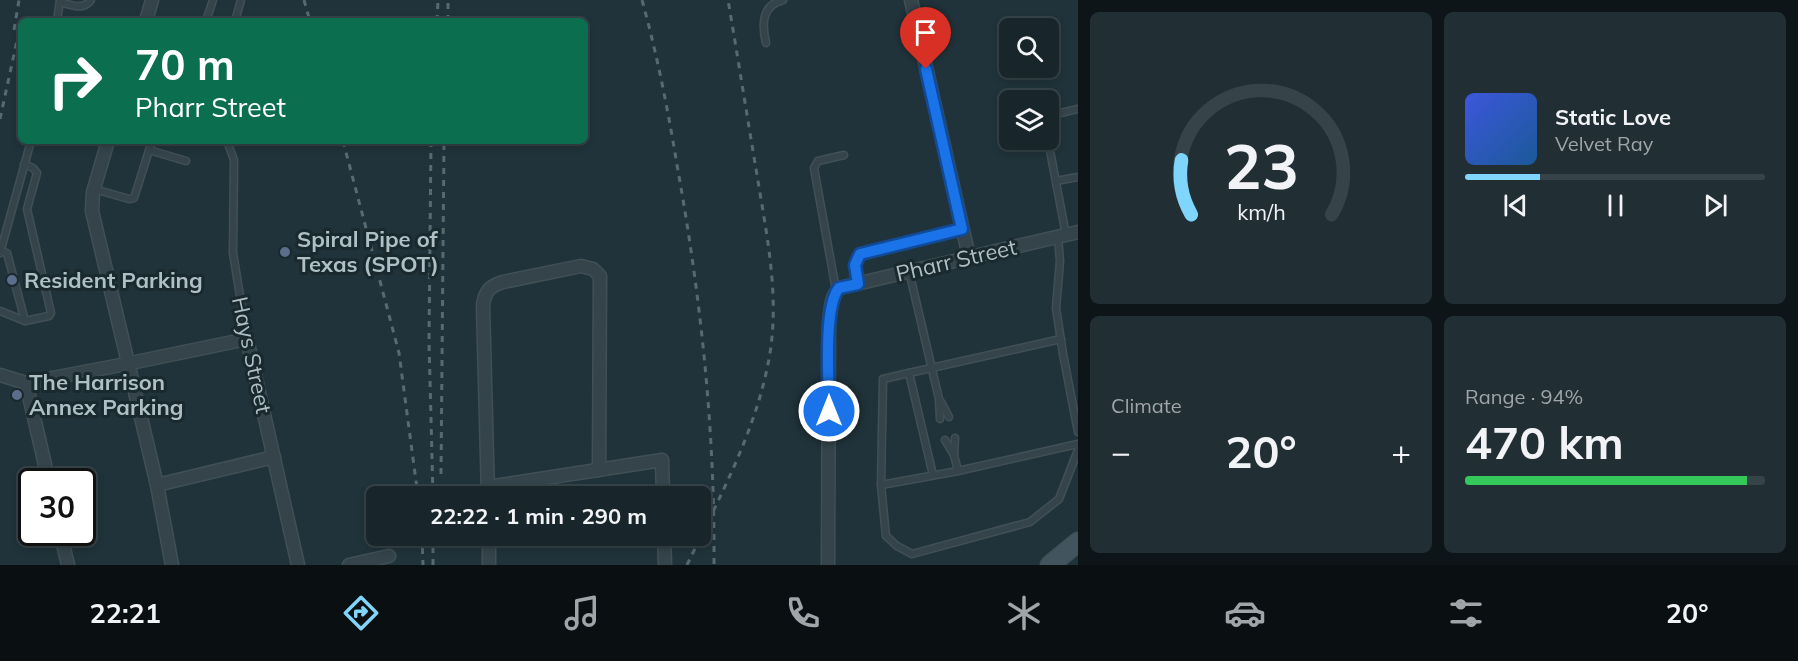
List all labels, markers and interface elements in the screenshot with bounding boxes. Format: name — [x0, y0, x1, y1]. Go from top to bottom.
pin — [900, 7, 951, 69]
icon: arrive — [909, 16, 942, 49]
map controls — [999, 18, 1059, 150]
button: search — [999, 18, 1059, 78]
text: 70 m — [135, 38, 235, 91]
icon: right — [36, 42, 114, 120]
text: Pharr Street — [135, 90, 286, 124]
button: layers — [999, 90, 1059, 150]
text: Static Love — [1555, 103, 1671, 131]
text: 23 — [1224, 126, 1298, 205]
text: Velvet Ray — [1555, 131, 1653, 156]
icon: previous — [1499, 189, 1532, 222]
icon: pause — [1599, 189, 1632, 222]
icon: next — [1699, 189, 1732, 222]
text: km/h — [1237, 198, 1285, 225]
place label: Spiral Pipe of Texas (SPOT) — [297, 225, 439, 278]
street label: Pharr Street — [893, 232, 1019, 287]
marker: Spiral Pipe of Texas (SPOT) — [278, 245, 292, 259]
place label: Resident Parking — [24, 266, 203, 294]
marker: Resident Parking — [5, 273, 19, 287]
street label: Hays Street — [226, 294, 278, 416]
place label: The Harrison Annex Parking — [29, 368, 183, 421]
position arrow — [797, 379, 861, 443]
text: Range · 94% — [1465, 384, 1583, 409]
marker: The Harrison Annex Parking — [10, 388, 24, 402]
text: Climate — [1111, 393, 1182, 418]
text: 470 km — [1465, 414, 1624, 470]
text: 20° — [1225, 423, 1297, 479]
text: − — [1111, 431, 1131, 472]
text: + — [1391, 431, 1411, 472]
speed limit sign: 30 — [18, 468, 96, 546]
text: 22:22 · 1 min · 290 m — [430, 502, 647, 530]
icon: directions — [340, 592, 382, 634]
icon: music — [561, 592, 603, 634]
icon: phone — [782, 592, 824, 634]
icon: climate — [1003, 592, 1045, 634]
icon: car — [1224, 592, 1266, 634]
icon: filters — [1445, 592, 1487, 634]
text: 22:21 — [89, 596, 161, 630]
text: 20° — [1666, 596, 1708, 630]

